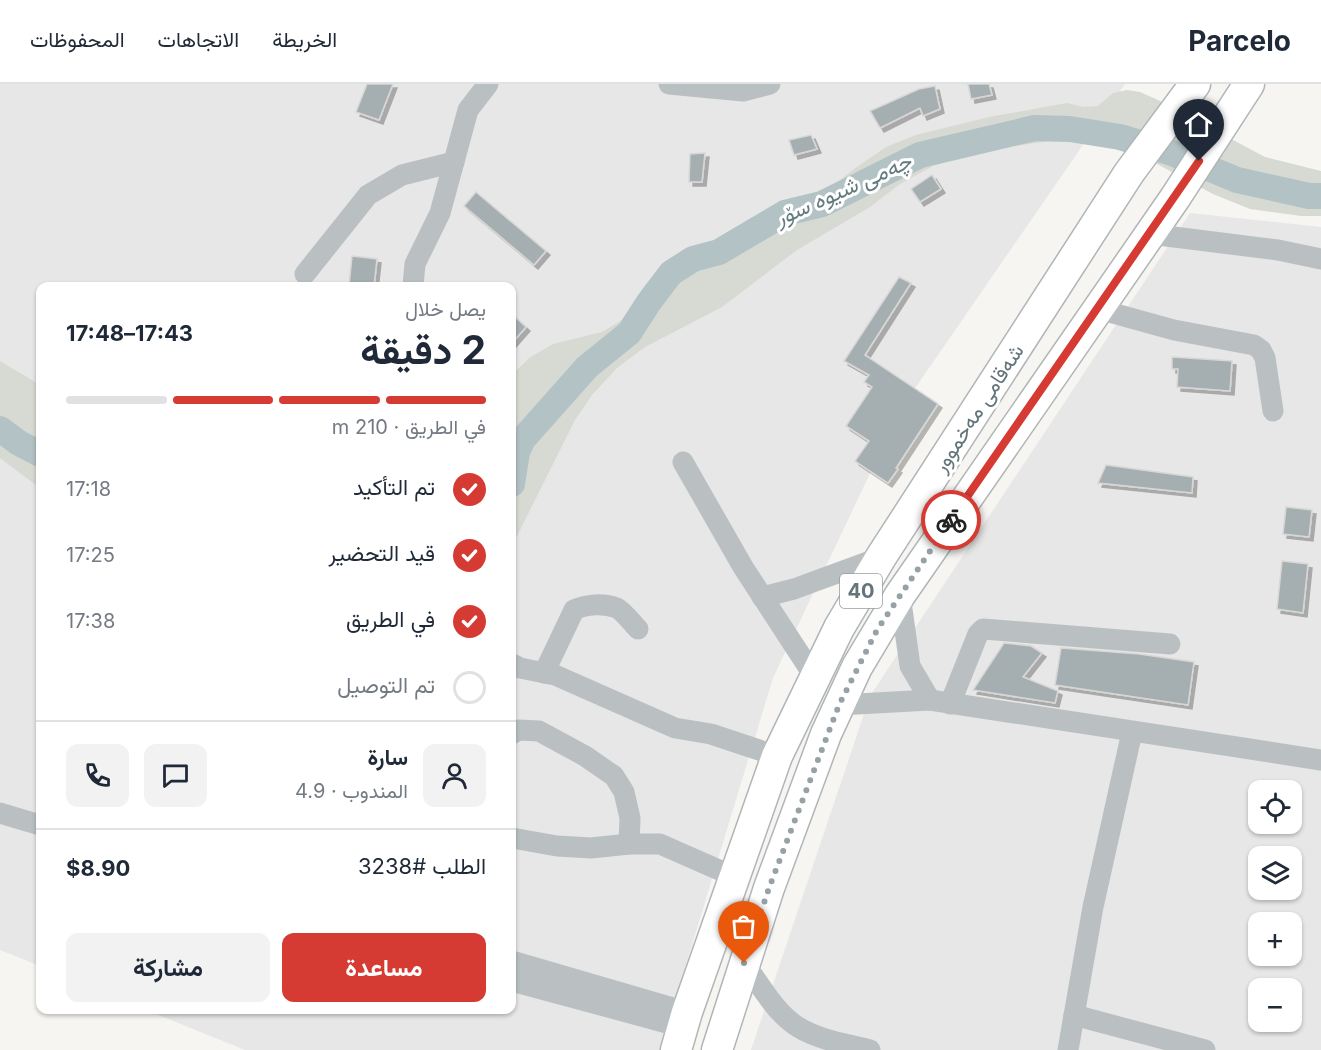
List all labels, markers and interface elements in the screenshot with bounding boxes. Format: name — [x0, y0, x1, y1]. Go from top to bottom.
text: Parcelo — [1188, 24, 1291, 58]
text: المحفوظات — [30, 27, 125, 52]
text: الاتجاهات — [158, 27, 239, 52]
text: الخريطة — [272, 27, 337, 52]
pin — [1173, 99, 1224, 161]
icon: home — [1182, 108, 1215, 141]
water label: چەمی شیوە سۆر — [769, 147, 917, 233]
text: يصل خلال — [405, 297, 486, 321]
text: 17:43–17:48 — [66, 320, 193, 346]
text: 2 دقيقة — [360, 326, 486, 373]
street label: شەقامی مەخموور — [927, 339, 1030, 478]
text: في الطريق · 210 m — [332, 415, 486, 439]
icon: check — [453, 473, 486, 506]
text: تم التأكيد — [353, 474, 435, 500]
text: 17:18 — [66, 477, 111, 501]
courier — [921, 490, 981, 550]
icon: bike — [935, 504, 968, 537]
icon: check — [453, 539, 486, 572]
text: قيد التحضير — [329, 540, 435, 566]
text: 17:25 — [66, 543, 115, 567]
road number: 40 — [840, 574, 882, 608]
icon: check — [453, 605, 486, 638]
text: في الطريق — [346, 606, 435, 632]
text: 17:38 — [66, 609, 115, 633]
text: تم التوصيل — [337, 672, 435, 698]
button: phone — [66, 744, 129, 807]
button: chat — [144, 744, 207, 807]
text: سارة — [367, 744, 408, 770]
button: person — [423, 744, 486, 807]
text: المندوب · 4.9 — [295, 779, 408, 803]
map controls — [1248, 780, 1302, 1032]
button: locate — [1248, 780, 1302, 834]
button: layers — [1248, 846, 1302, 900]
text: الطلب #3238 — [358, 853, 486, 879]
text: $8.90 — [66, 855, 130, 881]
pin — [718, 901, 769, 963]
icon: bag — [727, 910, 760, 943]
button: + — [1248, 912, 1302, 966]
button: مشاركة — [66, 933, 270, 1002]
button: مساعدة — [282, 933, 486, 1002]
button: − — [1248, 978, 1302, 1032]

